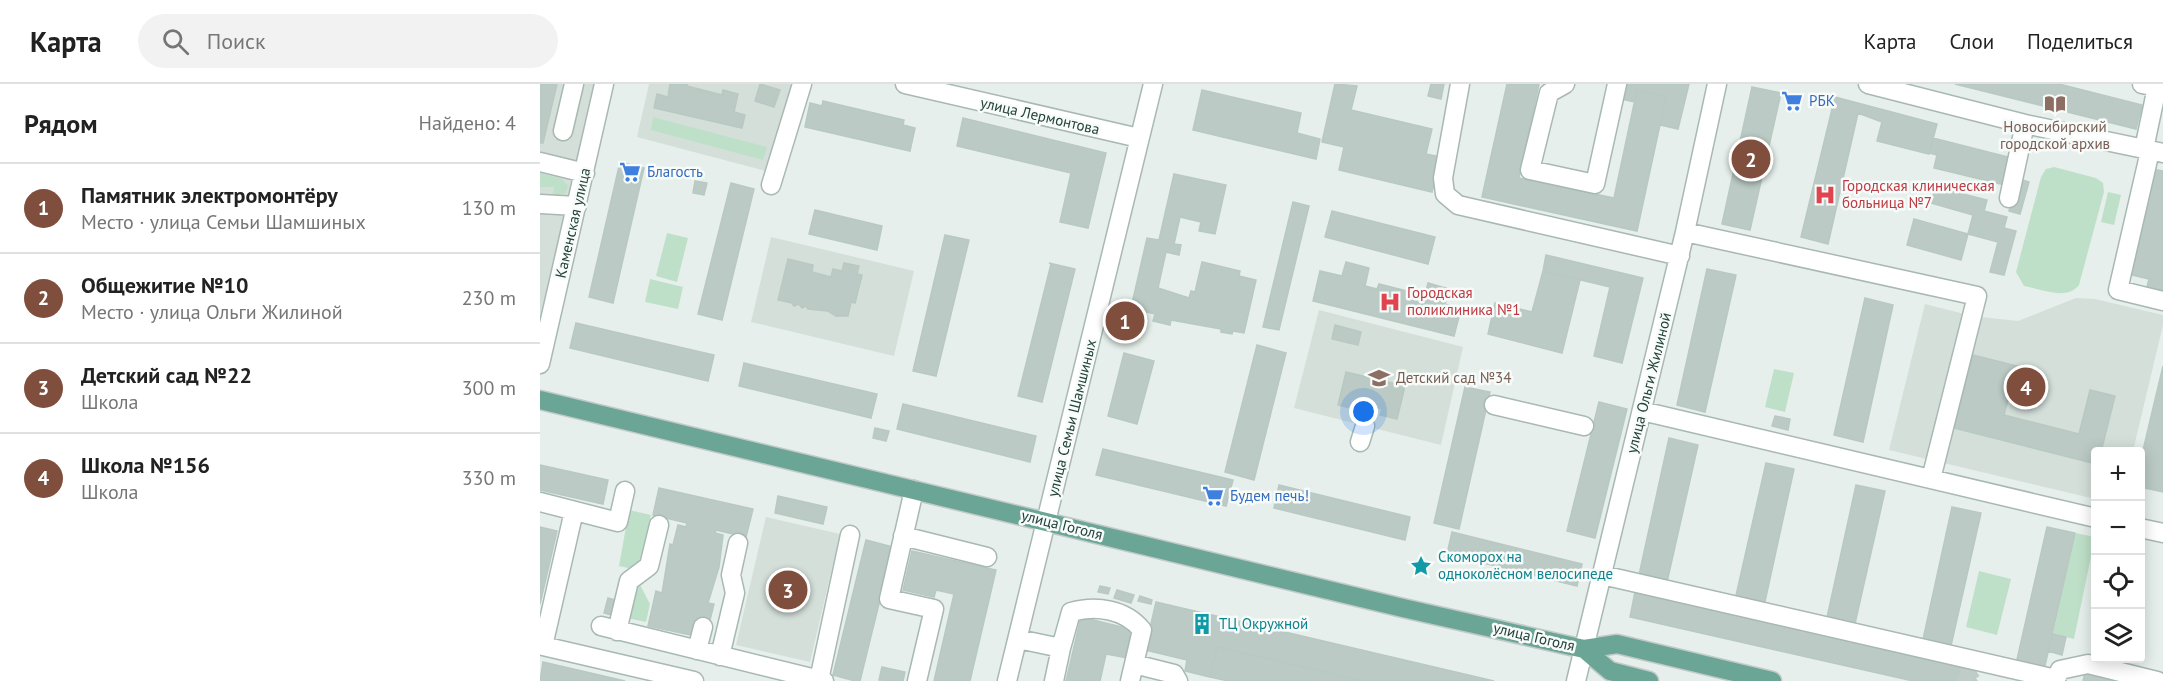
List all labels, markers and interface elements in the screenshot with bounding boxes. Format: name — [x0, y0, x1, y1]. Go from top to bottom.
search box — [138, 14, 558, 68]
text: Карта — [30, 23, 102, 60]
icon: search — [159, 25, 192, 58]
text: Поиск — [207, 27, 266, 55]
text: Карта — [1863, 28, 1916, 55]
text: Слои — [1949, 28, 1994, 55]
text: Поделиться — [2027, 28, 2133, 55]
supermarket icon: РБК — [1780, 89, 1804, 113]
place label: РБК — [1809, 91, 1835, 110]
library icon: Новосибирский городской архив — [2043, 92, 2067, 116]
street label: улица Лермонтова — [979, 93, 1102, 138]
text: Рядом — [24, 107, 98, 140]
text: Найдено: 4 — [419, 110, 516, 136]
place label: Новосибирский городской архив — [2000, 117, 2110, 153]
pin: 2 — [1732, 136, 1770, 182]
supermarket icon: Благость — [618, 160, 642, 184]
place label: Благость — [647, 162, 703, 181]
street label: Каменская улица — [551, 166, 594, 280]
place label: Городская клиническая больница №7 — [1842, 176, 1995, 212]
text: Памятник электромонтёру — [81, 181, 338, 209]
hospital icon: Городская клиническая больница №7 — [1813, 183, 1837, 207]
text: 1 — [38, 195, 49, 221]
text: 130 m — [462, 195, 516, 221]
text: Место · улица Семьи Шамшиных — [81, 209, 366, 235]
text: Общежитие №10 — [81, 271, 249, 299]
place label: Городская поликлиника №1 — [1407, 283, 1521, 319]
text: 2 — [38, 285, 49, 311]
text: 230 m — [462, 285, 516, 311]
hospital icon: Городская поликлиника №1 — [1378, 290, 1402, 314]
pin: 1 — [1106, 298, 1144, 344]
text: Место · улица Ольги Жилиной — [81, 299, 343, 325]
street label: улица Ольги Жилиной — [1622, 310, 1675, 455]
street label: улица Семьи Шамшиных — [1043, 337, 1100, 499]
text: Детский сад №22 — [81, 361, 252, 389]
pin: 4 — [2006, 364, 2046, 410]
school or university icon: Детский сад №34 — [1367, 366, 1391, 390]
place label: Детский сад №34 — [1396, 368, 1511, 387]
text: 3 — [38, 375, 49, 401]
text: 300 m — [462, 375, 516, 401]
text: Школа — [81, 389, 138, 415]
your location — [1349, 397, 1378, 426]
map controls — [2091, 447, 2145, 663]
button: + — [2091, 447, 2145, 501]
text: Школа №156 — [81, 451, 210, 479]
text: 4 — [38, 465, 49, 491]
text: 330 m — [462, 465, 516, 491]
text: Школа — [81, 479, 138, 505]
supermarket icon: Будем печь! — [1201, 484, 1225, 508]
place label: Будем печь! — [1230, 486, 1309, 505]
button: − — [2091, 501, 2145, 555]
street label: улица Гоголя — [1019, 505, 1105, 544]
place label: Скоморох на одноколёсном велосипеде — [1438, 547, 1613, 583]
place icon: Скоморох на одноколёсном велосипеде — [1409, 554, 1433, 578]
button: locate — [2091, 555, 2145, 609]
pin: 3 — [768, 568, 808, 612]
button: layers — [2091, 609, 2145, 663]
building icon: ТЦ Окружной — [1190, 612, 1214, 636]
place label: ТЦ Окружной — [1219, 614, 1308, 633]
street label: улица Гоголя — [1491, 618, 1577, 655]

